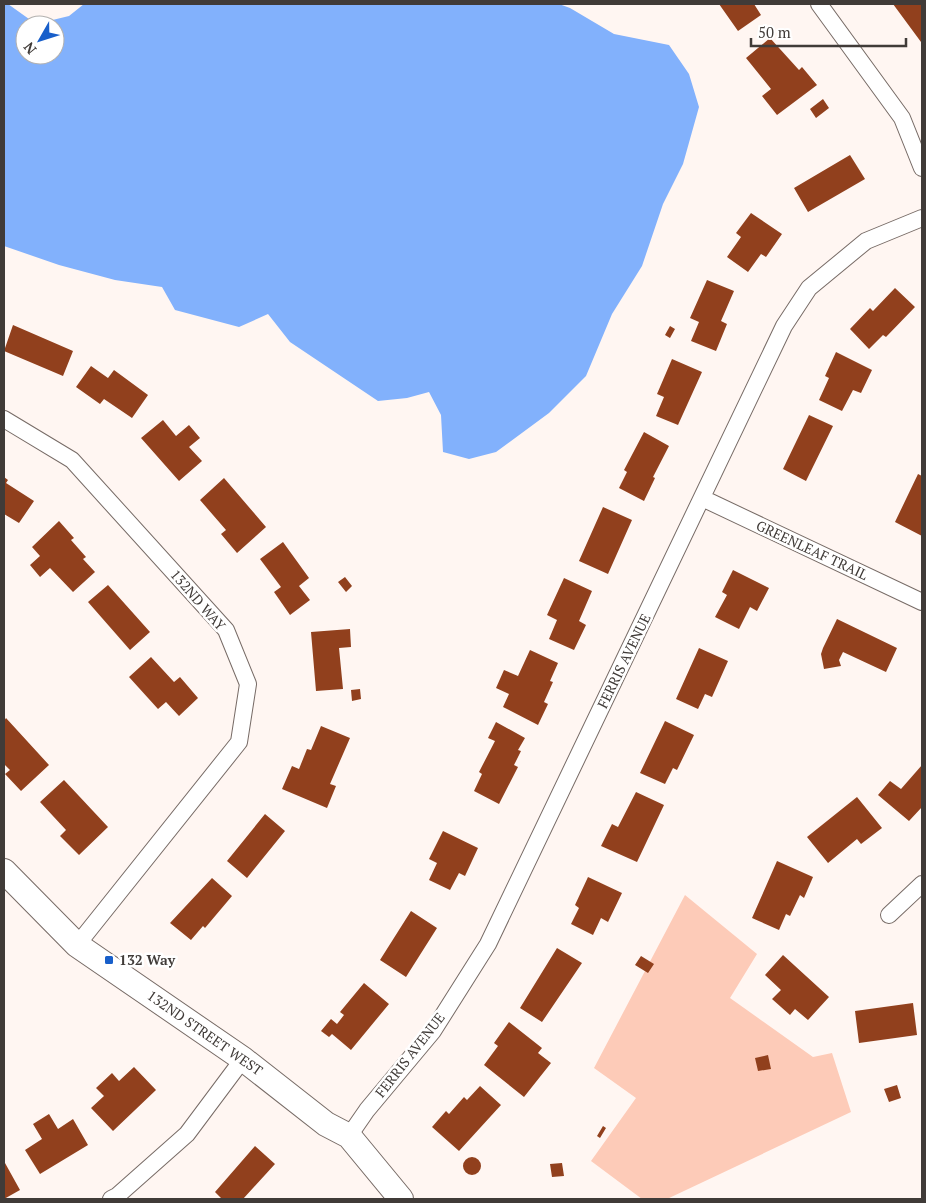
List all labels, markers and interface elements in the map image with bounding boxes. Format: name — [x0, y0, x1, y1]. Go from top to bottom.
north arrow — [15, 15, 65, 65]
scale bar — [751, 15, 906, 47]
text: 50 m — [758, 22, 791, 42]
text: N — [19, 38, 40, 59]
street label: GREENLEAF TRAIL — [753, 515, 871, 584]
street label: 132ND WAY — [167, 565, 231, 635]
street label: FERRIS AVENUE — [592, 610, 655, 711]
place label: 132 Way — [119, 950, 176, 969]
marker: 132 Way — [103, 954, 115, 966]
street label: 132ND STREET WEST — [144, 986, 267, 1080]
street label: FERRIS AVENUE — [370, 1008, 449, 1101]

